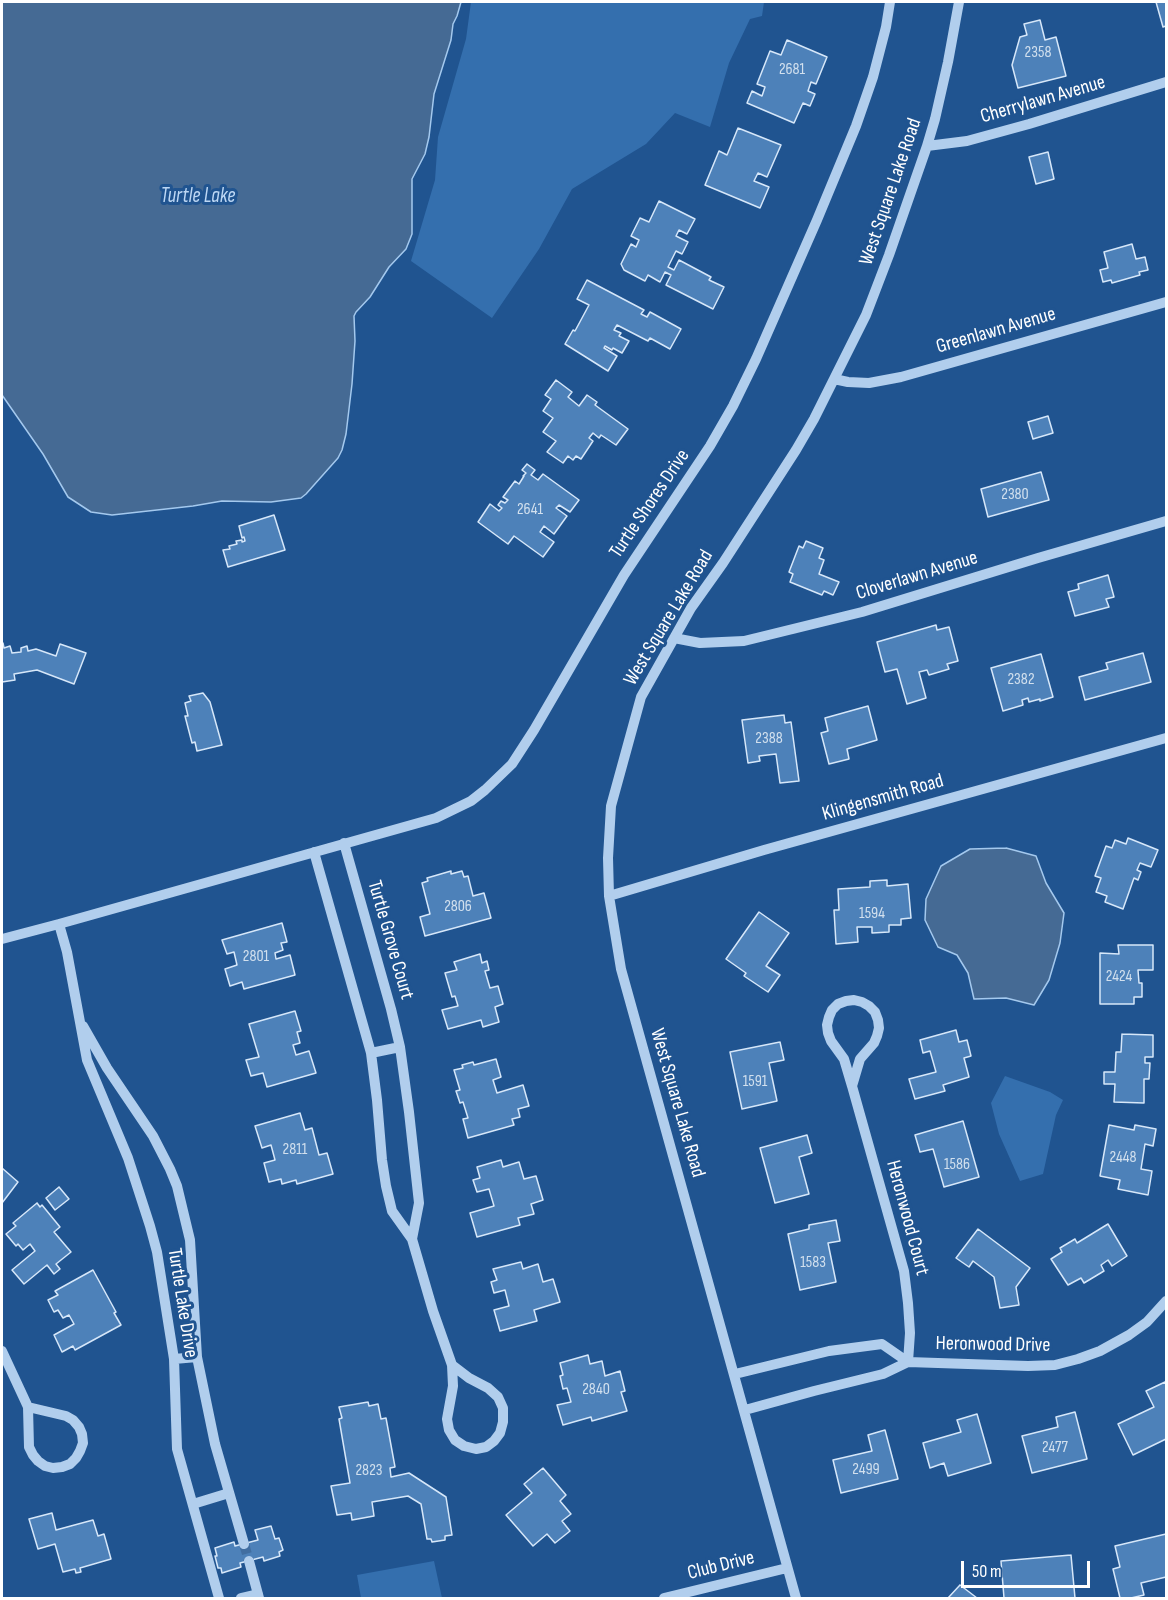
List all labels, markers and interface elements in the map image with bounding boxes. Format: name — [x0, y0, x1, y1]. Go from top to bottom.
house number: 2358 — [1025, 43, 1051, 63]
house number: 2681 — [779, 60, 805, 80]
street label: Cherrylawn Avenue — [978, 71, 1108, 129]
street label: West Square Lake Road — [855, 115, 927, 269]
water label: Turtle Lake — [161, 184, 235, 210]
street label: Greenlawn Avenue — [933, 302, 1059, 360]
street label: Turtle Shores Drive — [605, 445, 695, 563]
house number: 2380 — [1001, 485, 1029, 505]
house number: 2641 — [517, 500, 543, 520]
street label: West Square Lake Road — [619, 546, 719, 690]
street label: Cloverlawn Avenue — [853, 546, 981, 606]
house number: 2382 — [1007, 670, 1035, 690]
house number: 2388 — [755, 729, 783, 749]
street label: Klingensmith Road — [820, 769, 946, 827]
street label: Turtle Grove Court — [362, 878, 418, 1002]
house number: 2806 — [444, 897, 472, 917]
house number: 1594 — [859, 904, 885, 924]
house number: 2801 — [243, 947, 269, 967]
house number: 2424 — [1106, 967, 1132, 987]
street label: West Square Lake Road — [644, 1026, 710, 1180]
house number: 1591 — [743, 1072, 767, 1092]
house number: 2811 — [283, 1140, 307, 1160]
house number: 2448 — [1110, 1148, 1136, 1168]
house number: 1586 — [944, 1155, 970, 1175]
street label: Heronwood Court — [880, 1158, 934, 1278]
street label: Turtle Lake Drive — [161, 1246, 203, 1360]
house number: 1583 — [800, 1253, 826, 1273]
street label: Heronwood Drive — [935, 1332, 1051, 1358]
house number: 2840 — [582, 1380, 610, 1400]
house number: 2477 — [1042, 1438, 1068, 1458]
house number: 2499 — [852, 1460, 880, 1480]
house number: 2823 — [355, 1461, 383, 1481]
street label: Club Drive — [685, 1546, 757, 1586]
scale bar — [964, 1549, 1093, 1587]
text: 50 m — [972, 1561, 1002, 1582]

